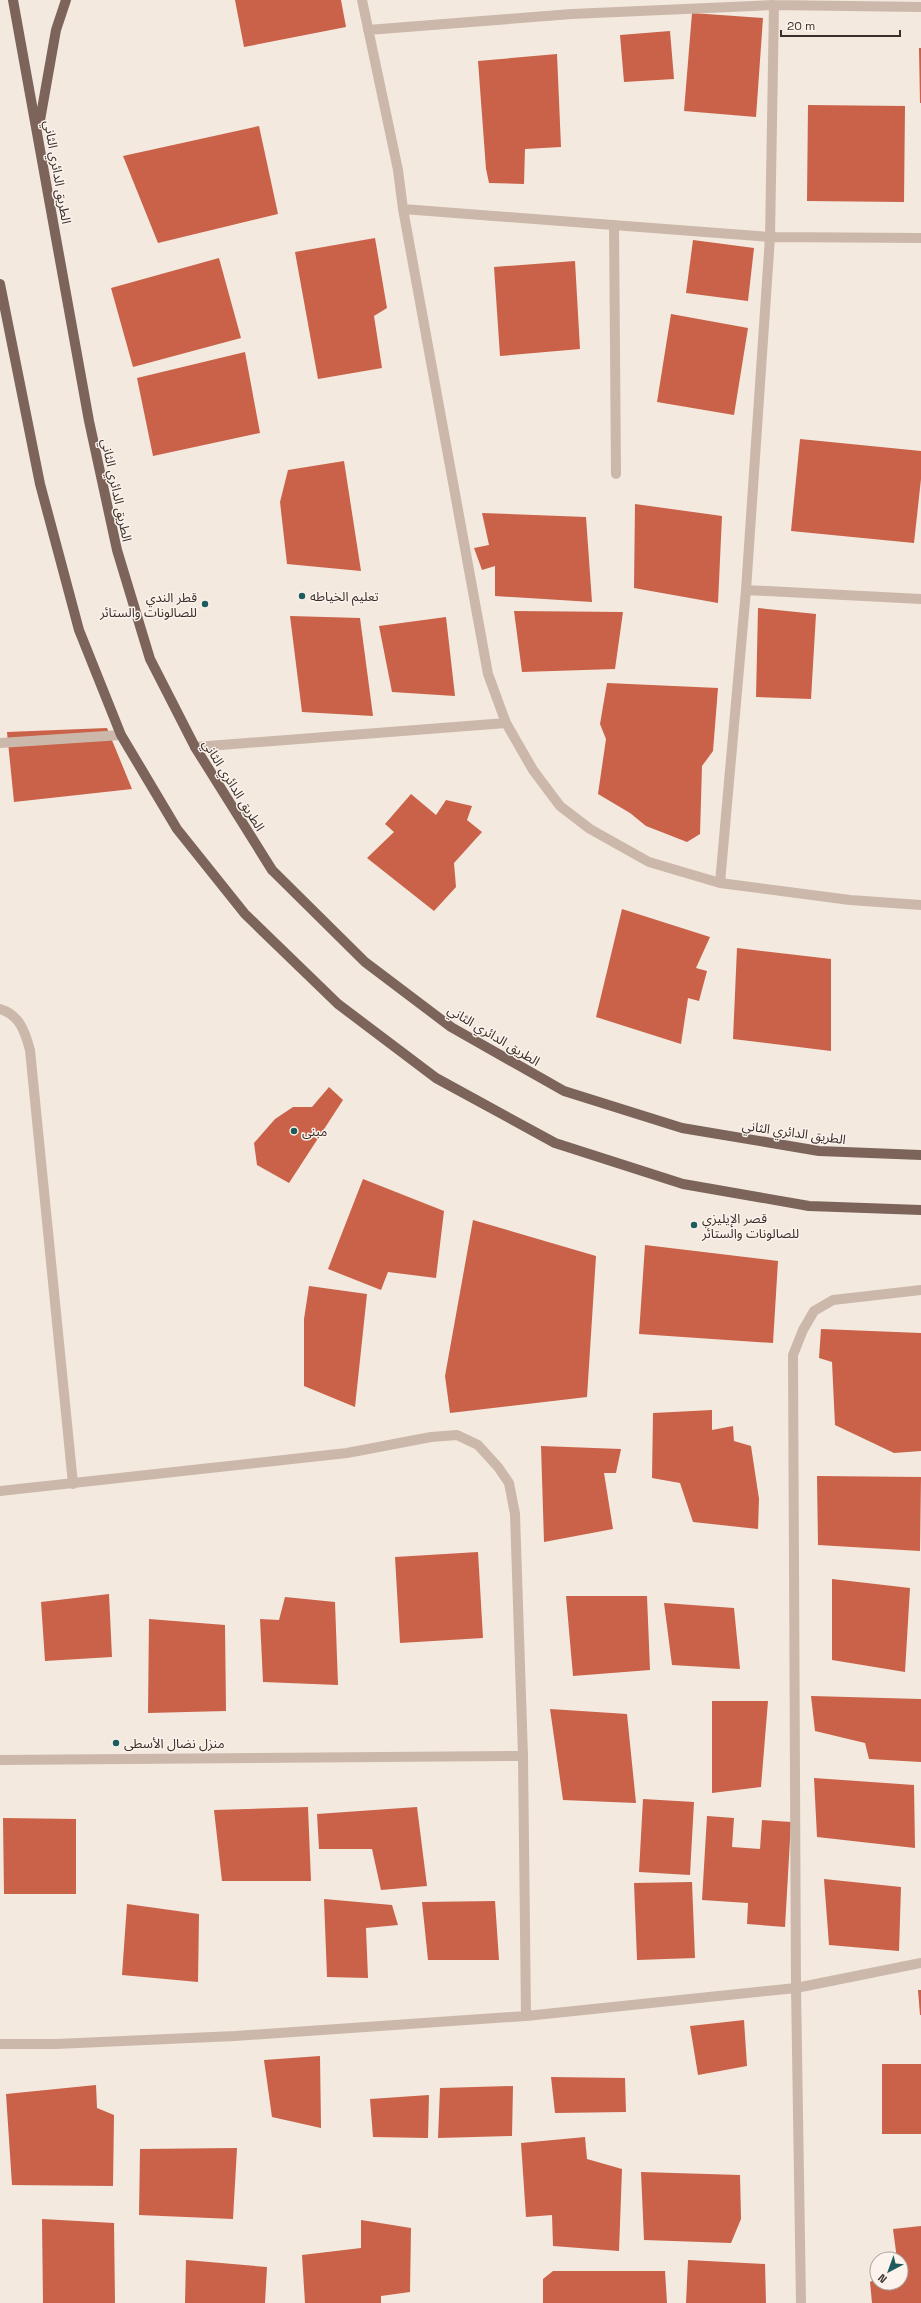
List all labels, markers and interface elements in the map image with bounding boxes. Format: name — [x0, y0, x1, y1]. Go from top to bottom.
scale bar — [781, 12, 900, 38]
text: 20 m — [787, 18, 815, 34]
street label: الطريق الدائري الثاني — [38, 119, 75, 225]
street label: الطريق الدائري الثاني — [95, 437, 136, 544]
place label: تعليم الخياطه — [310, 588, 379, 607]
place label: قطر الندي للصالونات والستائر — [99, 589, 197, 621]
marker: تعليم الخياطه — [297, 591, 307, 601]
marker: قطر الندي للصالونات والستائر — [200, 599, 210, 609]
street label: الطريق الدائري الثاني — [197, 736, 269, 835]
street label: الطريق الدائري الثاني — [443, 1001, 543, 1071]
street label: الطريق الدائري الثاني — [741, 1117, 847, 1150]
place label: مبنى — [302, 1123, 327, 1140]
marker: مبنى — [289, 1126, 299, 1136]
place label: قصر الإيليزي للصالونات والستائر — [701, 1210, 799, 1242]
marker: قصر الإيليزي للصالونات والستائر — [689, 1220, 699, 1230]
place label: منزل نضال الأسطى — [124, 1735, 225, 1752]
marker: منزل نضال الأسطى — [111, 1738, 121, 1748]
north arrow — [869, 2251, 909, 2291]
text: N — [875, 2271, 890, 2286]

